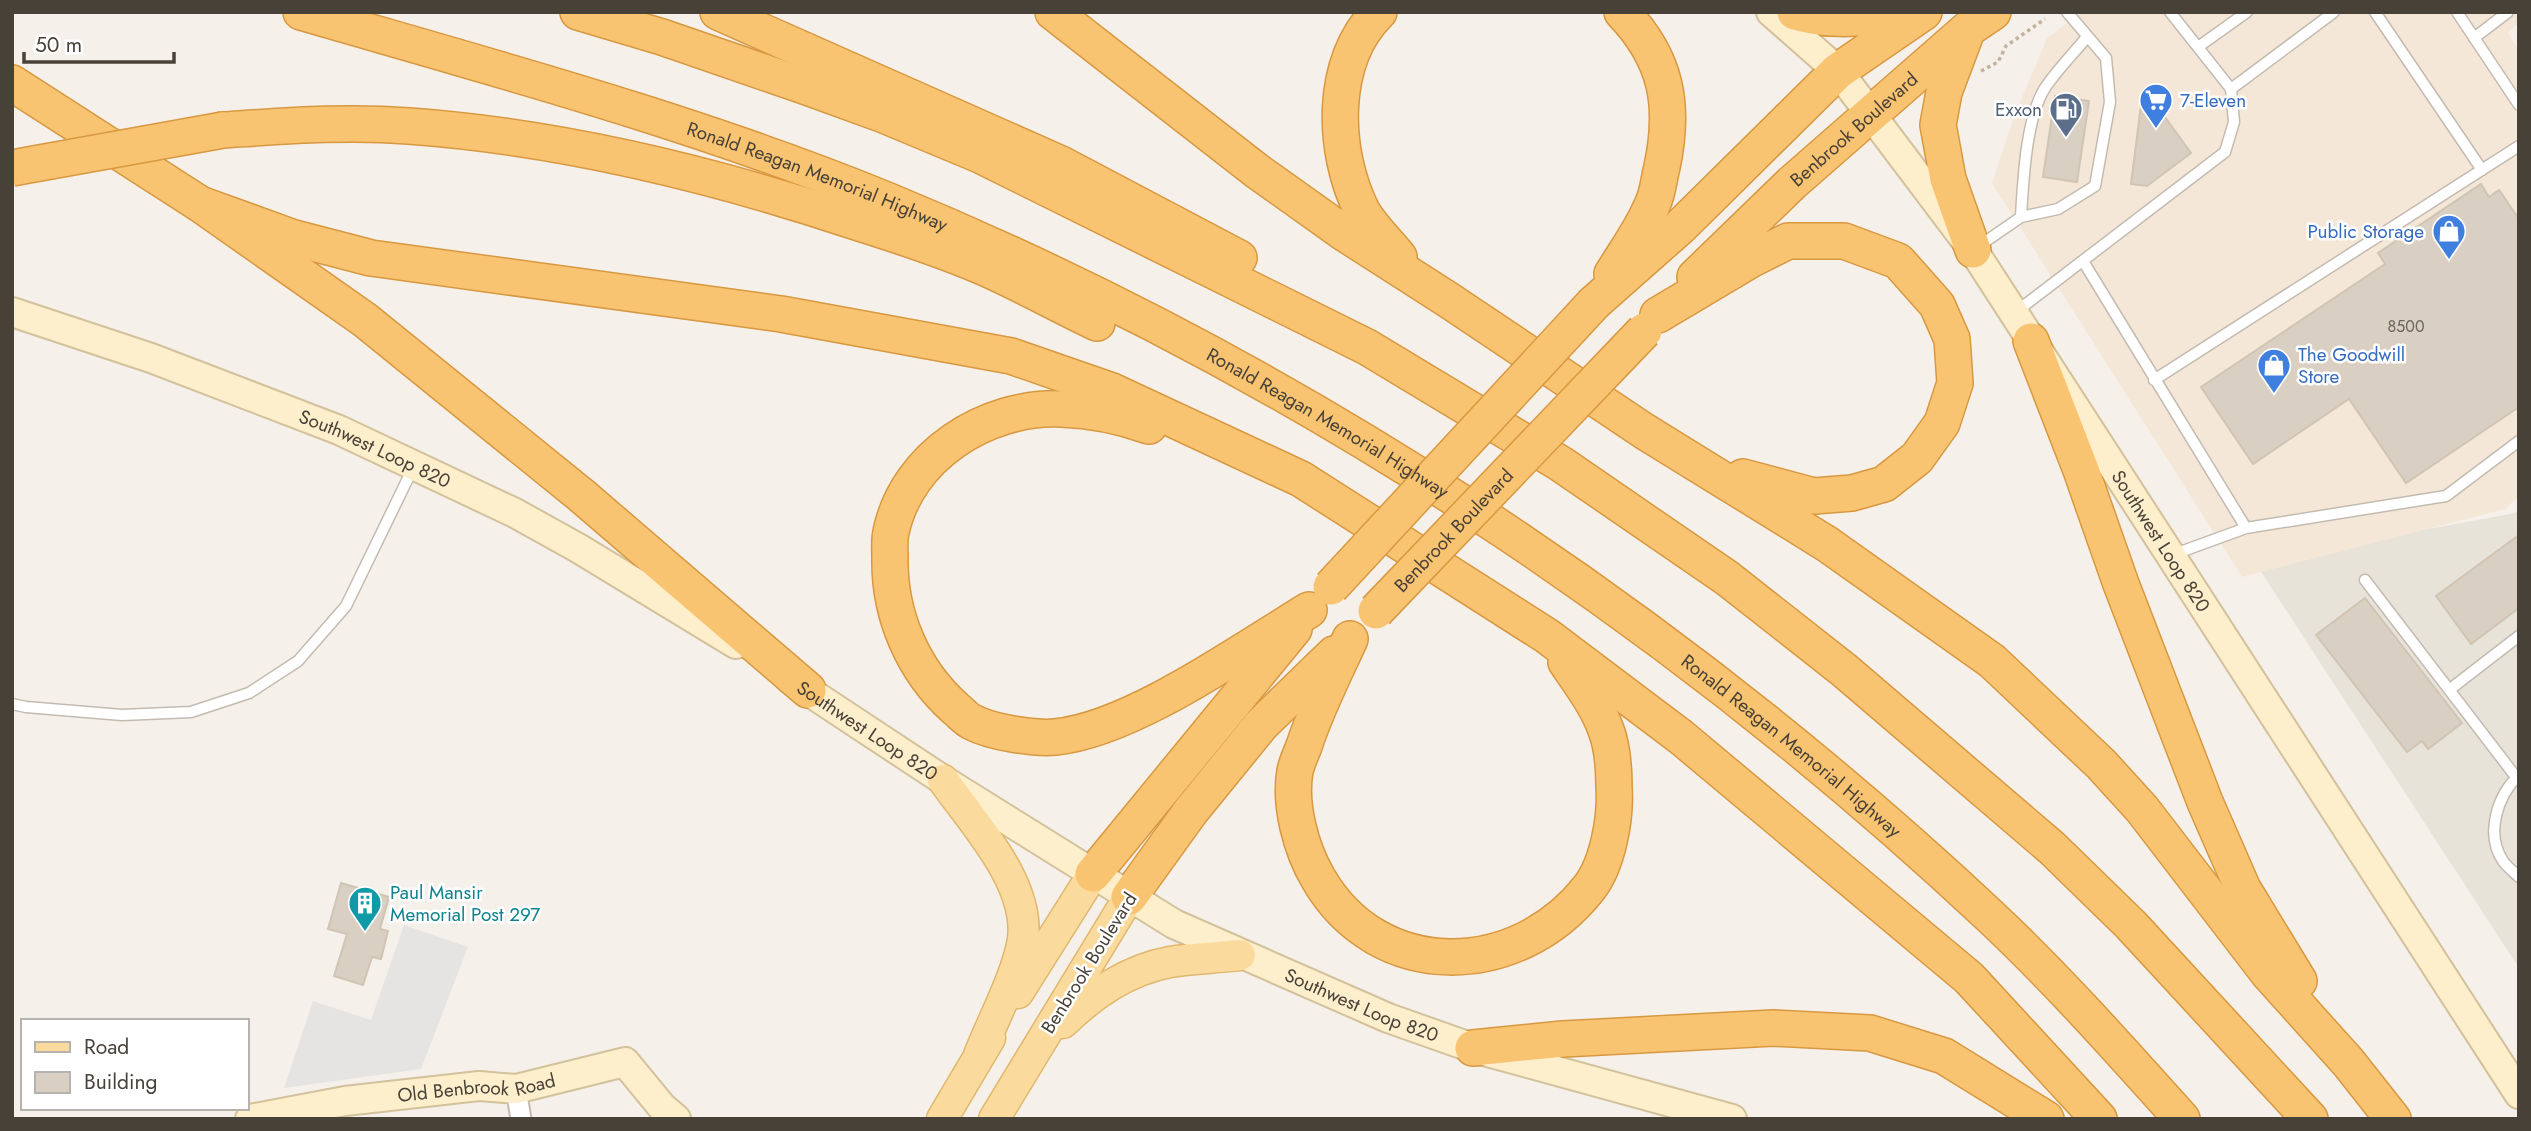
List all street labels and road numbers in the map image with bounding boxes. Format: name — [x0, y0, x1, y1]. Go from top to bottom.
street label: Benbrook Boulevard — [1784, 66, 1924, 193]
street label: Ronald Reagan Memorial Highway — [683, 115, 953, 238]
street label: Ronald Reagan Memorial Highway — [1202, 341, 1455, 505]
street label: Southwest Loop 820 — [295, 402, 455, 494]
street label: Benbrook Boulevard — [1388, 462, 1519, 598]
street label: Southwest Loop 820 — [2105, 465, 2217, 617]
street label: Ronald Reagan Memorial Highway — [1676, 647, 1908, 844]
street label: Southwest Loop 820 — [792, 674, 944, 787]
street label: Benbrook Boulevard — [1035, 887, 1143, 1039]
street label: Southwest Loop 820 — [1281, 961, 1442, 1048]
street label: Old Benbrook Road — [396, 1066, 558, 1109]

